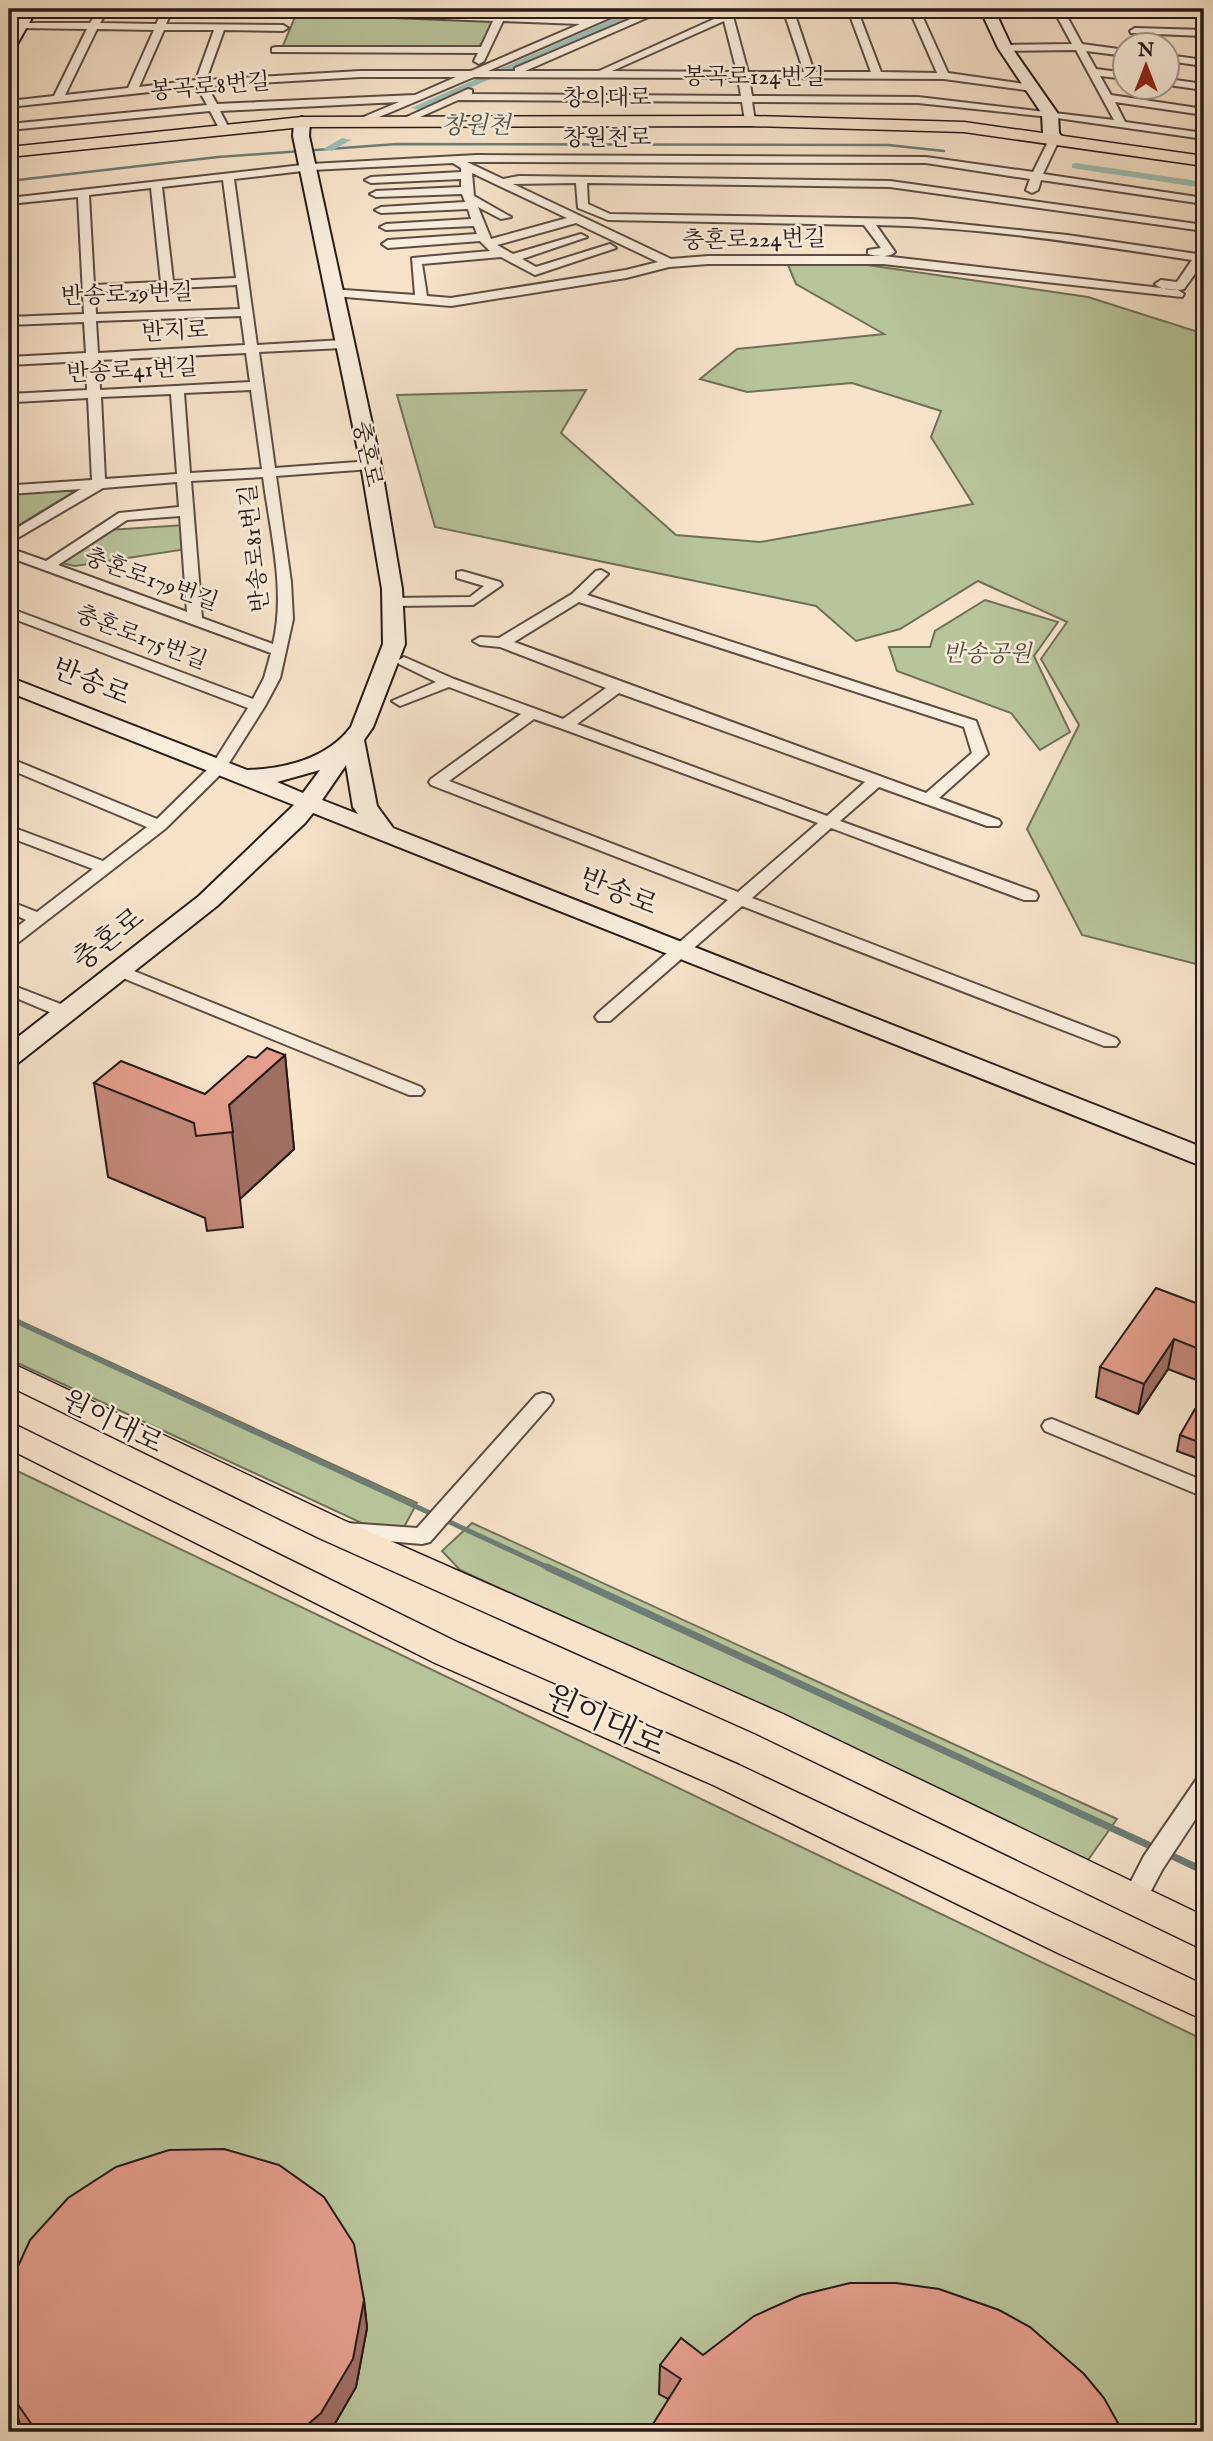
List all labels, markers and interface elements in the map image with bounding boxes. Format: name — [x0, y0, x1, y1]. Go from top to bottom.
north arrow — [1112, 32, 1182, 102]
text: N — [1137, 39, 1155, 63]
street label: 봉곡로124번길 — [683, 63, 825, 92]
street label: 봉곡로8번길 — [149, 67, 271, 107]
street label: 창이대로 — [563, 84, 651, 113]
water label: 창원천 — [441, 111, 513, 142]
street label: 창원천로 — [563, 124, 651, 153]
street label: 충혼로224번길 — [682, 224, 826, 256]
street label: 반송로29번길 — [61, 278, 193, 312]
street label: 반지로 — [141, 316, 209, 348]
street label: 반송로41번길 — [66, 353, 198, 389]
street label: 충혼로 — [346, 418, 388, 490]
street label: 반송로81번길 — [234, 482, 276, 614]
street label: 충혼로179번길 — [80, 542, 222, 618]
street label: 충혼로175번길 — [71, 600, 211, 676]
park label: 반송공원 — [943, 640, 1033, 669]
street label: 반송로 — [47, 652, 135, 714]
street label: 반송로 — [574, 862, 662, 924]
street label: 충혼로 — [66, 901, 152, 979]
street label: 원이대로 — [56, 1384, 168, 1462]
street label: 원이대로 — [538, 1677, 672, 1767]

